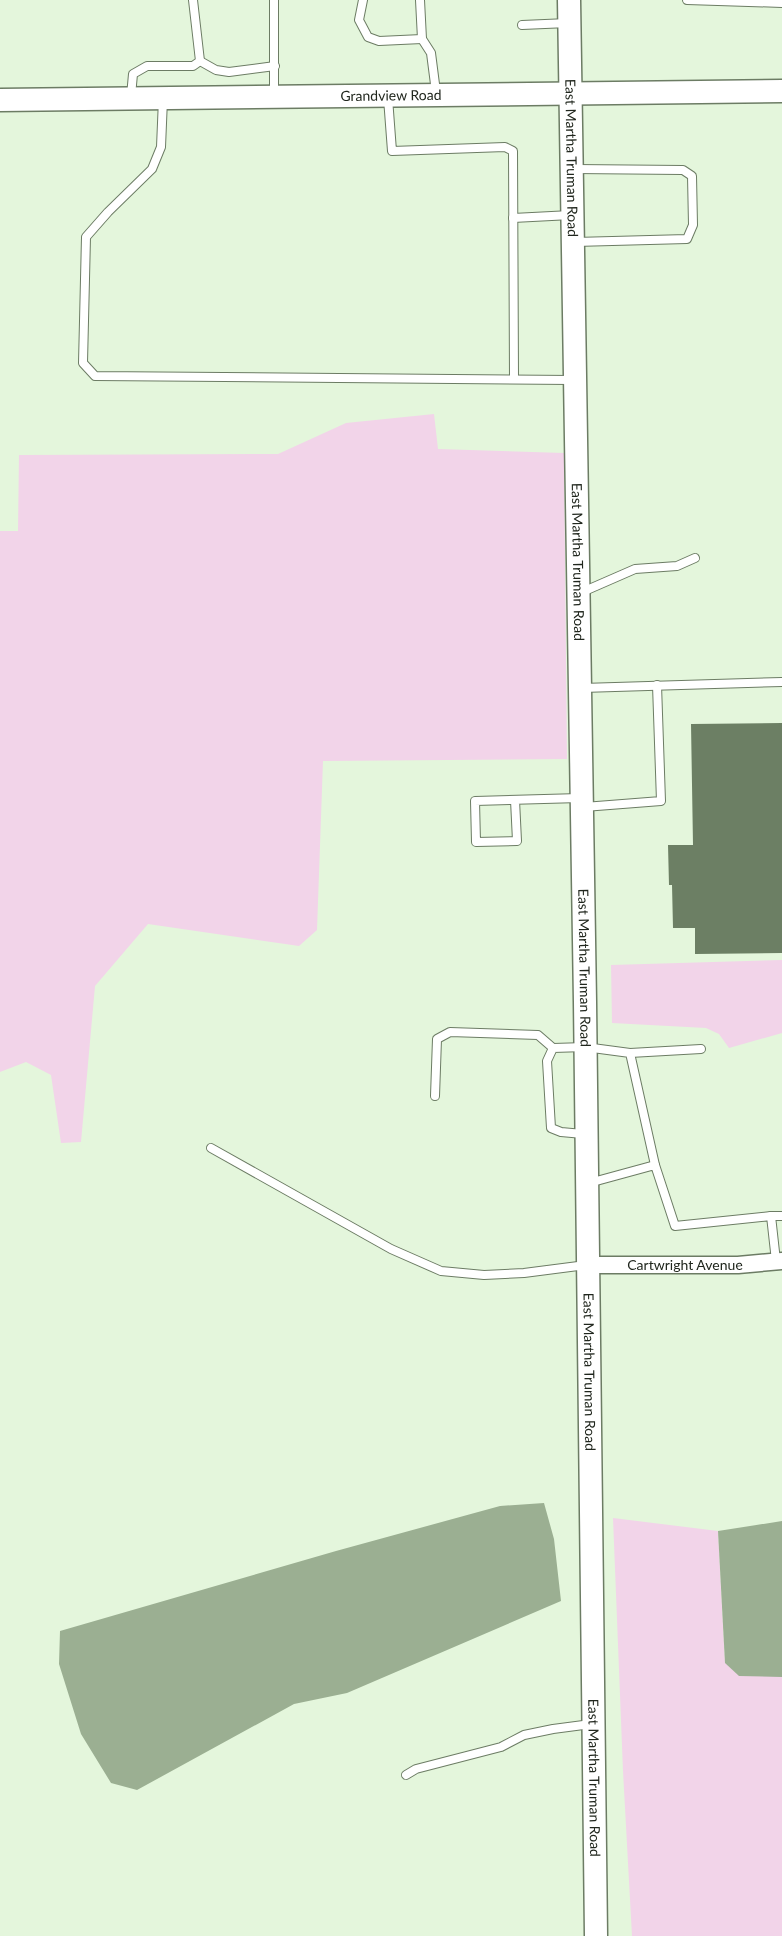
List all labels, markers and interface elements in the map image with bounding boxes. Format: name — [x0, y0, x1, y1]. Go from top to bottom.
street label: East Martha Truman Road — [562, 79, 582, 237]
street label: Grandview Road — [340, 86, 442, 104]
street label: East Martha Truman Road — [569, 483, 588, 641]
street label: East Martha Truman Road — [575, 889, 595, 1047]
street label: Cartwright Avenue — [627, 1256, 743, 1273]
street label: East Martha Truman Road — [580, 1293, 599, 1451]
street label: East Martha Truman Road — [585, 1699, 604, 1857]

